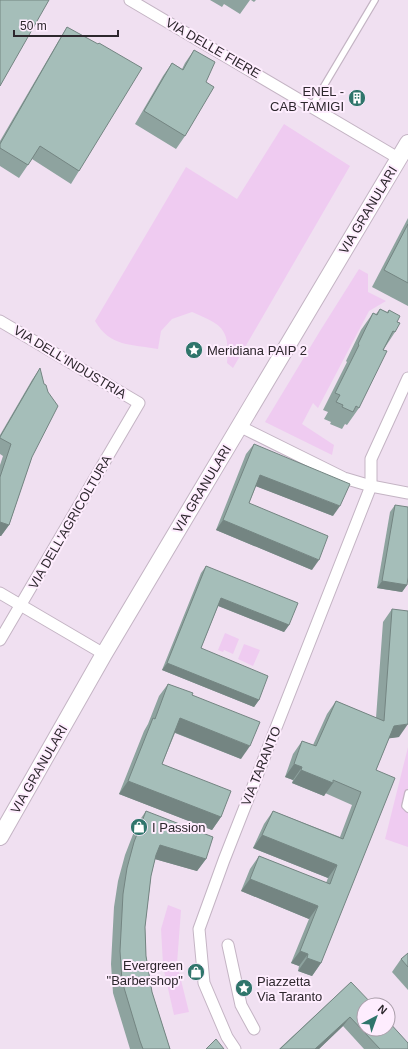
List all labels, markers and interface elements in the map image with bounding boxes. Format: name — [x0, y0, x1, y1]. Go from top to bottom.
scale bar — [14, 12, 118, 38]
street label: VIA DELLE FIERE — [163, 15, 263, 81]
text: 50 m — [20, 19, 47, 33]
place label: ENEL - CAB TAMIGI — [270, 84, 344, 114]
building icon: ENEL - CAB TAMIGI — [347, 88, 367, 108]
street label: VIA GRANULARI — [336, 163, 400, 257]
street label: VIA DELL'INDUSTRIA — [11, 322, 129, 402]
place icon: Meridiana PAIP 2 — [184, 340, 204, 360]
place label: Meridiana PAIP 2 — [207, 343, 307, 358]
street label: VIA GRANULARI — [170, 442, 234, 536]
street label: VIA DELL'AGRICOLTURA — [26, 452, 115, 591]
street label: VIA GRANULARI — [8, 722, 70, 816]
street label: VIA TARANTO — [238, 724, 284, 808]
shop icon: I Passion — [129, 817, 149, 837]
place label: I Passion — [152, 820, 205, 835]
place label: Evergreen "Barbershop" — [107, 958, 183, 988]
shop icon: Evergreen "Barbershop" — [186, 962, 206, 982]
place label: Piazzetta Via Taranto — [257, 974, 322, 1004]
place icon: Piazzetta Via Taranto — [234, 978, 254, 998]
north arrow — [356, 997, 396, 1037]
text: N — [376, 1002, 390, 1017]

